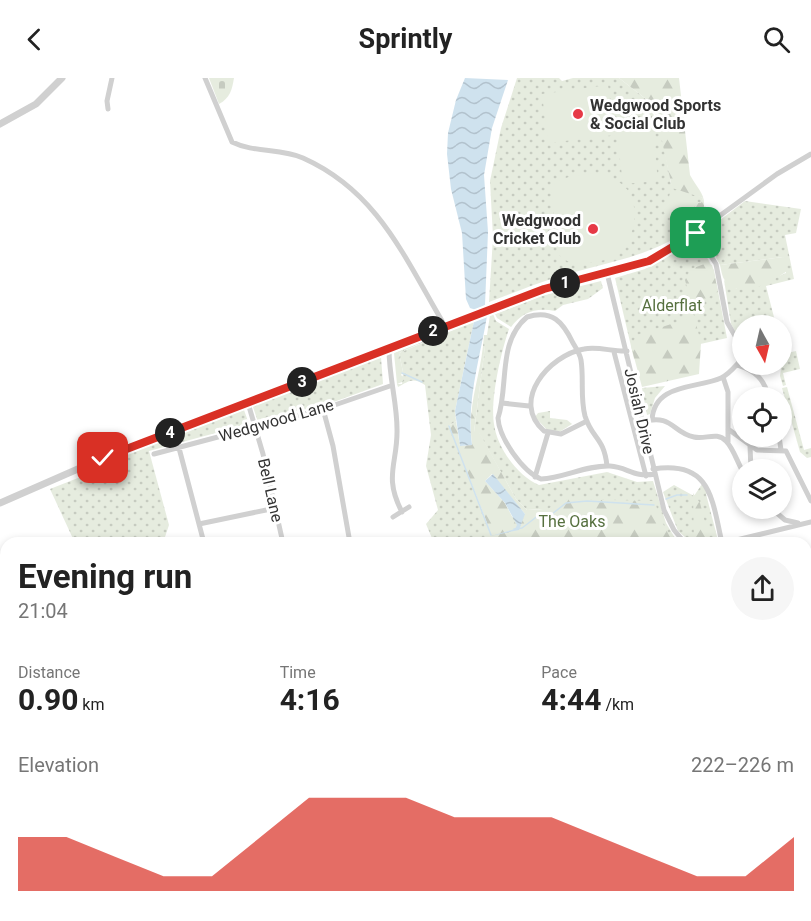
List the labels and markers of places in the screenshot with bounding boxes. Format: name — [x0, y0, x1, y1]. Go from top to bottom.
place label: Wedgwood Sports & Social Club — [590, 96, 721, 133]
marker: Wedgwood Sports & Social Club — [571, 107, 585, 121]
pin — [670, 207, 721, 258]
place label: Wedgwood Cricket Club — [493, 211, 581, 248]
marker: Wedgwood Cricket Club — [586, 222, 600, 236]
pin: 1 — [550, 268, 580, 298]
pin: 2 — [418, 316, 448, 346]
pin: 3 — [287, 367, 317, 397]
pin: 4 — [155, 418, 185, 448]
pin — [77, 432, 128, 483]

